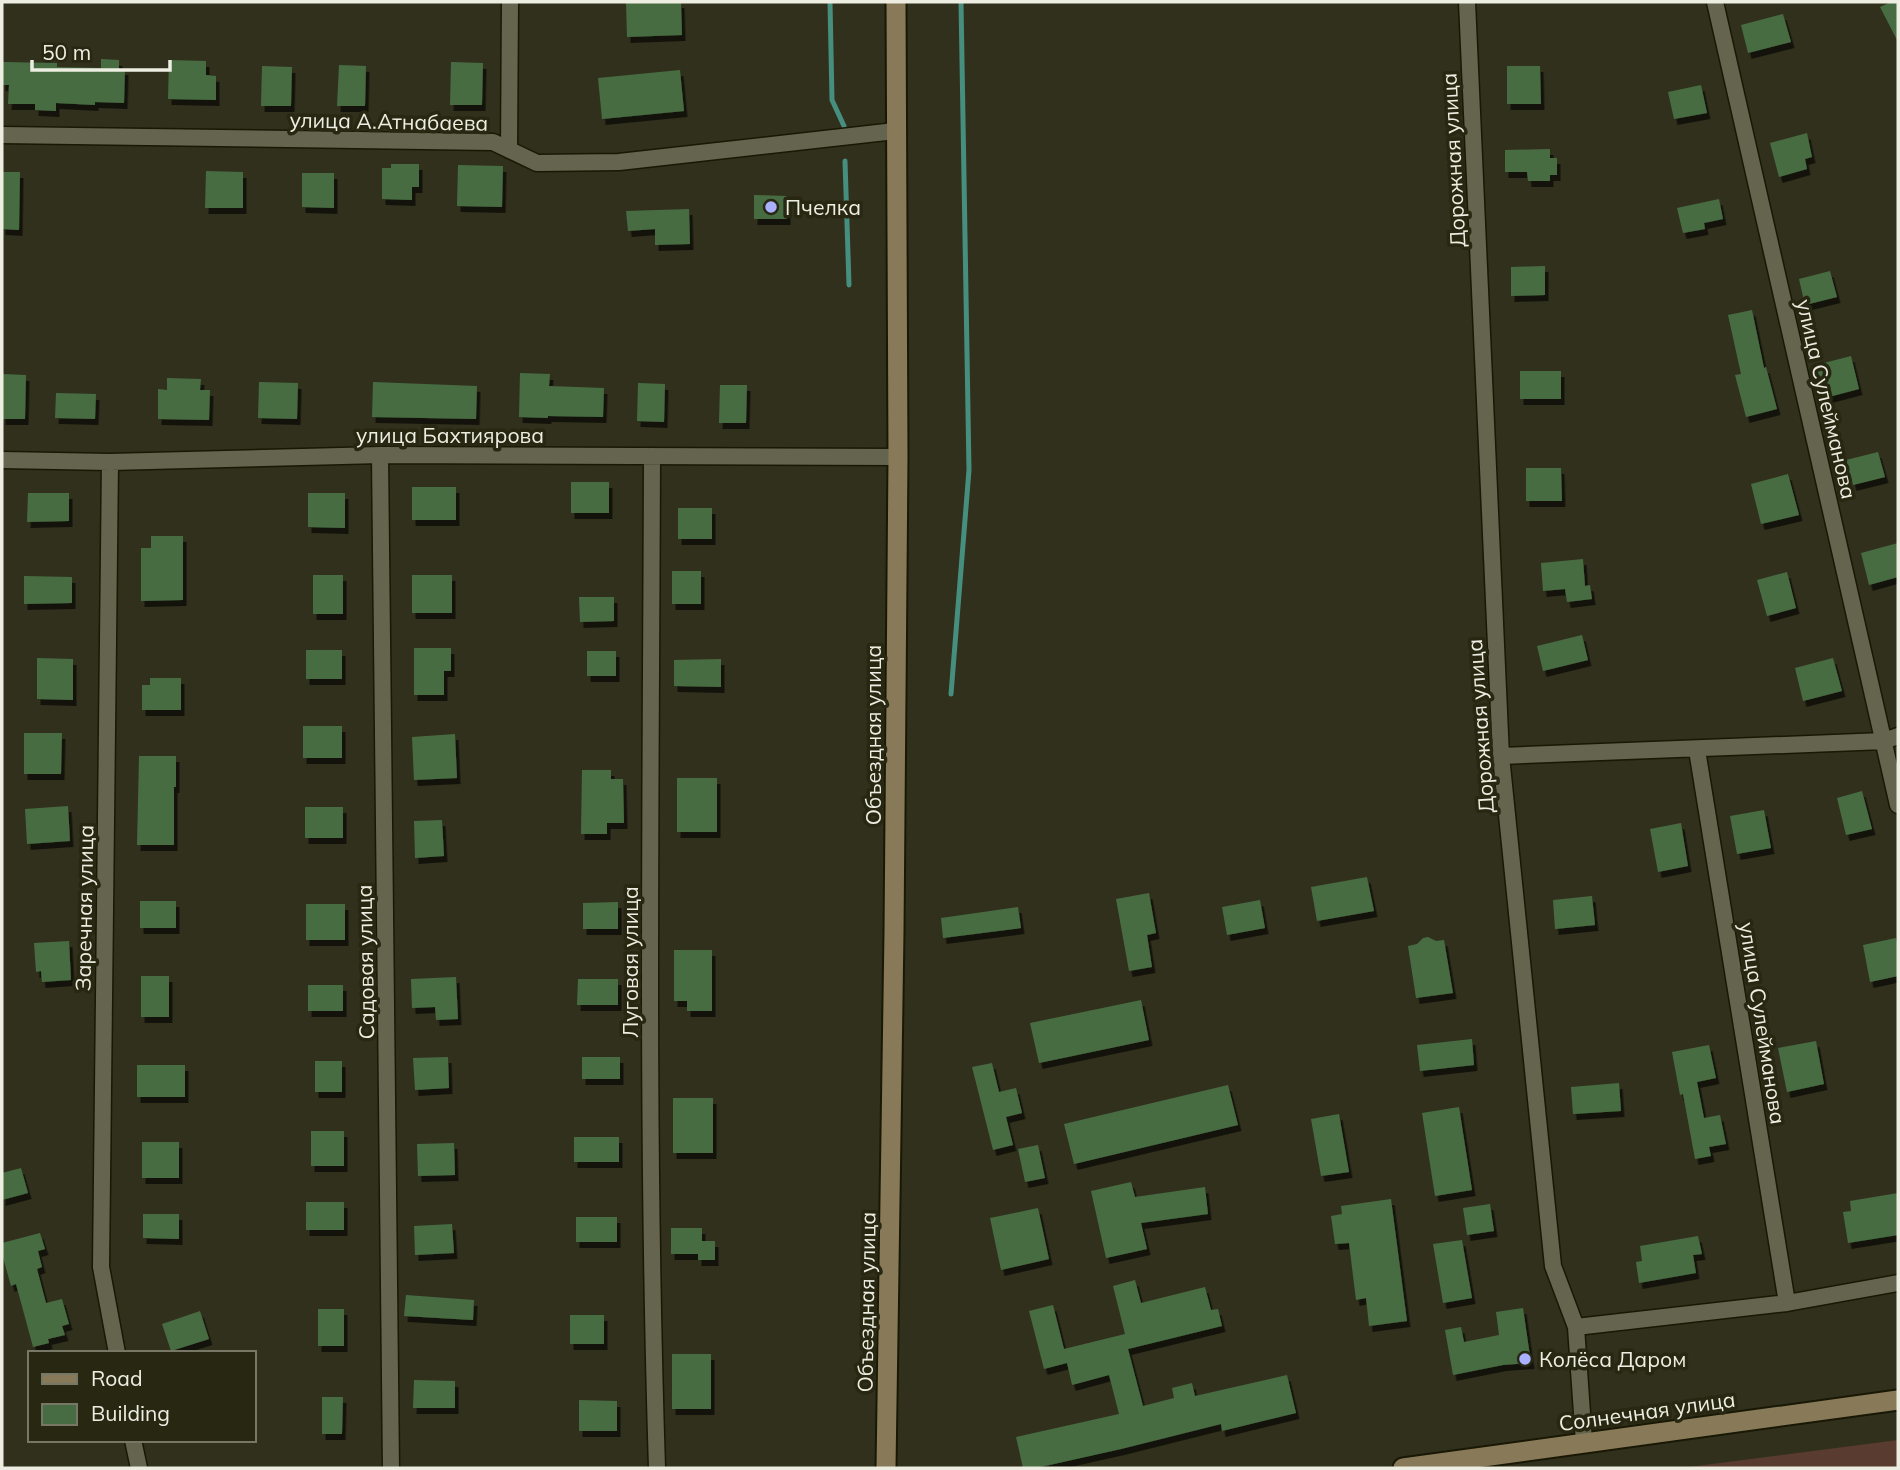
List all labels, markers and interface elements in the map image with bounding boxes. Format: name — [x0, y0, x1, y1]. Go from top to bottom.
scale bar — [32, 28, 170, 72]
text: 50 m — [42, 39, 91, 65]
street label: Дорожная улица — [1435, 72, 1471, 248]
street label: улица А.Атнабаева — [289, 106, 489, 136]
place label: Пчелка — [785, 194, 861, 220]
marker: Пчелка — [763, 199, 779, 215]
street label: улица Сулейманова — [1791, 297, 1863, 501]
street label: улица Бахтиярова — [356, 422, 544, 448]
street label: Дорожная улица — [1461, 638, 1499, 814]
street label: Объездная улица — [860, 645, 886, 825]
street label: Заречная улица — [70, 825, 98, 991]
street label: Садовая улица — [351, 884, 379, 1040]
street label: Луговая улица — [617, 886, 643, 1038]
street label: улица Сулейманова — [1734, 920, 1792, 1126]
street label: Объездная улица — [851, 1212, 881, 1392]
place label: Колёса Даром — [1539, 1346, 1686, 1372]
legend — [28, 1351, 256, 1442]
marker: Колёса Даром — [1517, 1351, 1533, 1367]
text: Road — [91, 1365, 142, 1391]
street label: Солнечная улица — [1557, 1386, 1737, 1436]
text: Building — [91, 1400, 170, 1426]

